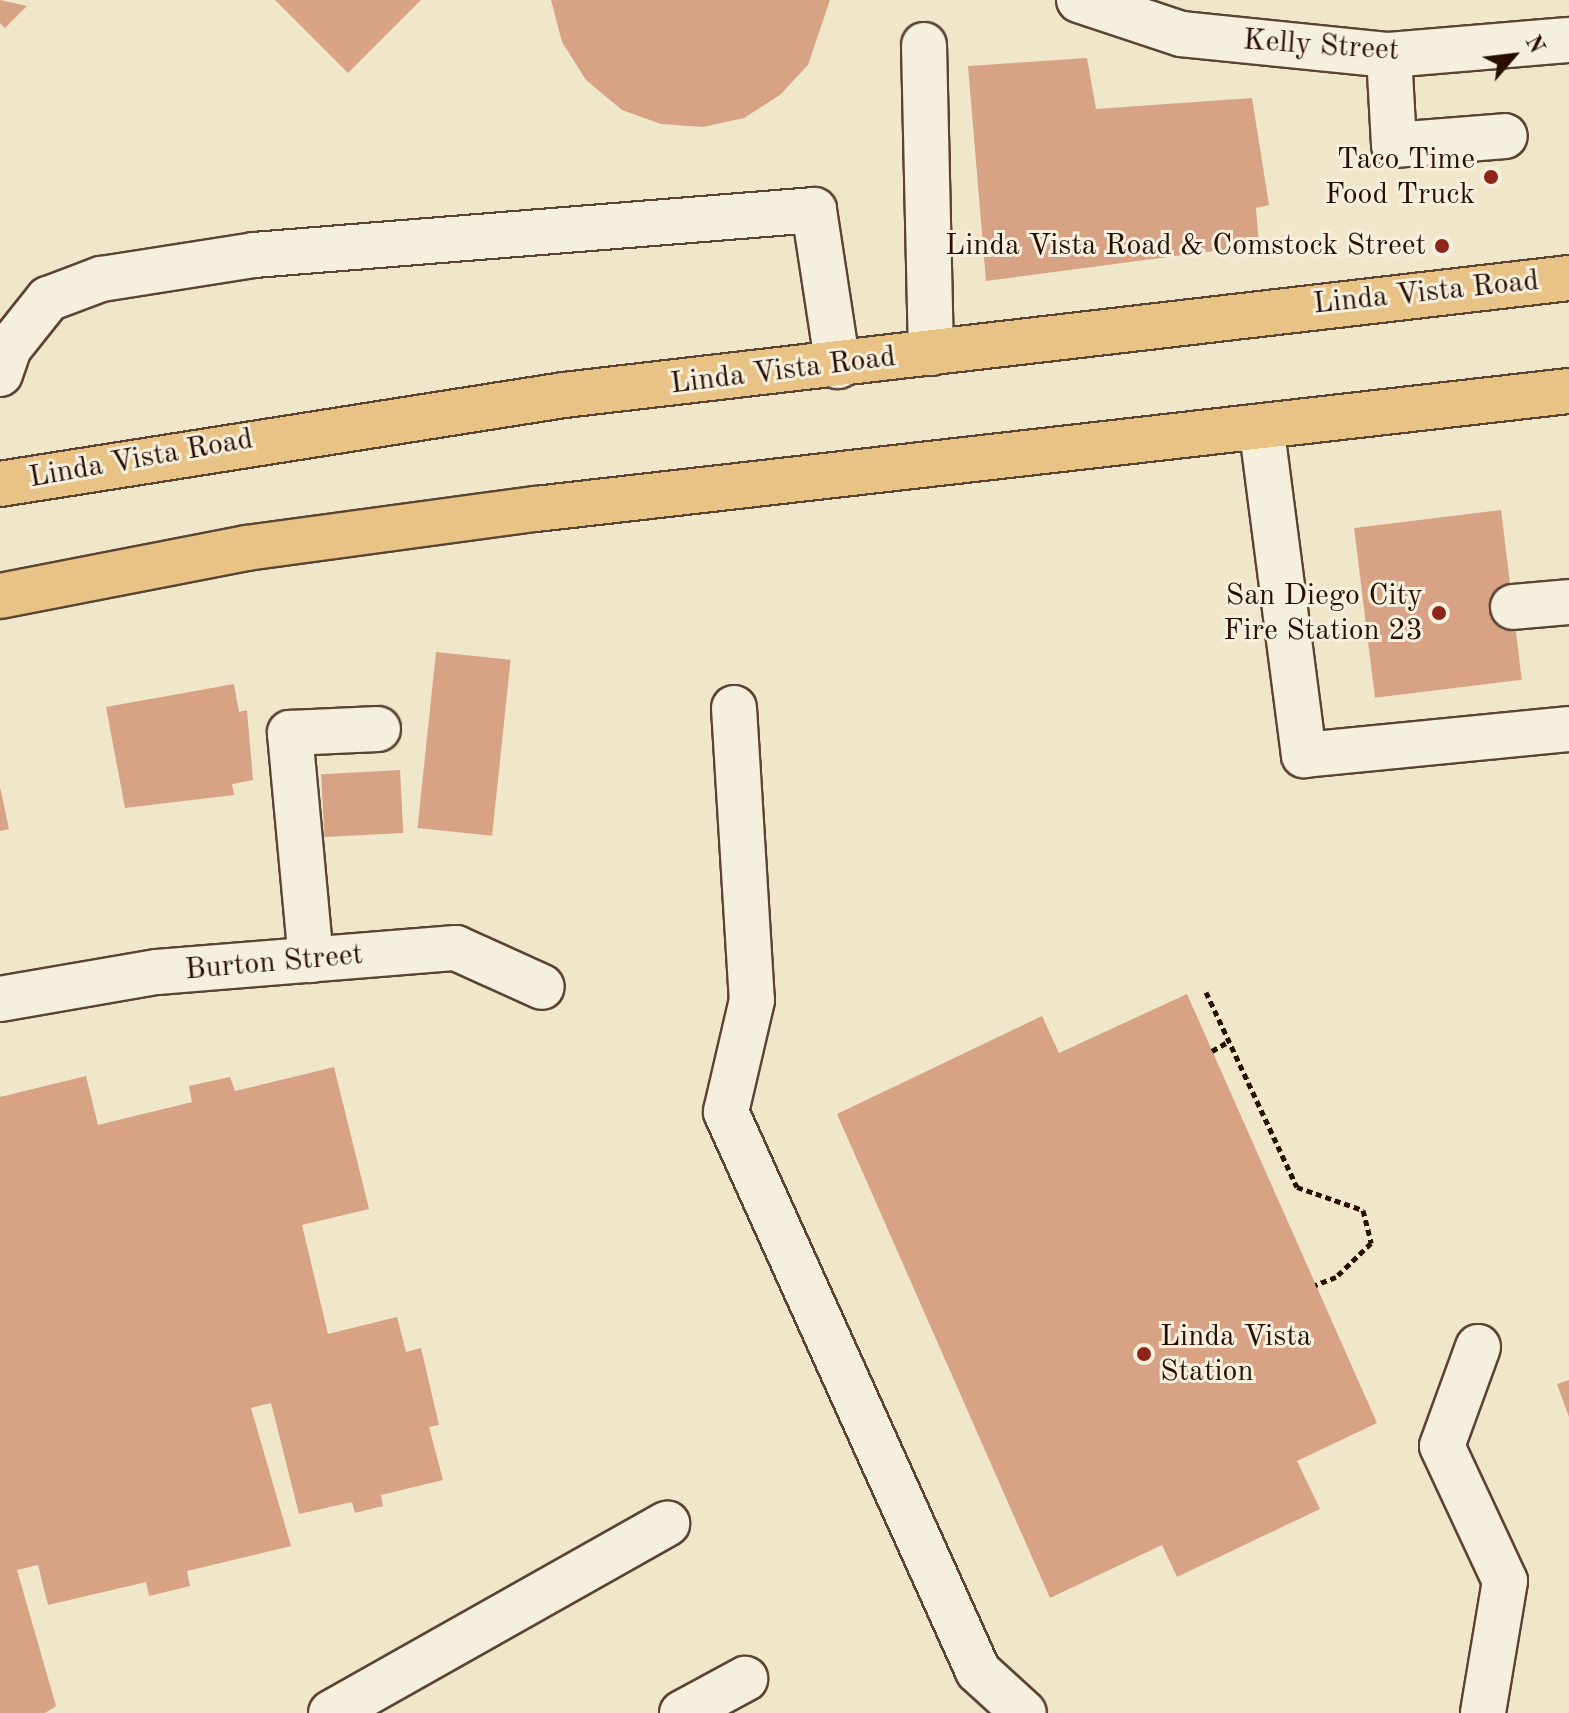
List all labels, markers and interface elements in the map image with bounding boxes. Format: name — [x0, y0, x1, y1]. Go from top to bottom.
north arrow — [1473, 16, 1553, 96]
street label: Kelly Street — [1242, 23, 1400, 69]
text: N — [1521, 32, 1548, 57]
place label: Taco Time Food Truck — [1325, 142, 1475, 212]
marker: Taco Time Food Truck — [1482, 168, 1500, 186]
place label: Linda Vista Road & Comstock Street — [945, 228, 1426, 264]
marker: Linda Vista Road & Comstock Street — [1433, 237, 1451, 255]
street label: Linda Vista Road — [1311, 263, 1541, 323]
street label: Linda Vista Road — [668, 339, 898, 403]
street label: Linda Vista Road — [26, 422, 256, 496]
place label: San Diego City Fire Station 23 — [1223, 578, 1423, 648]
marker: San Diego City Fire Station 23 — [1430, 604, 1448, 622]
street label: Burton Street — [184, 937, 364, 989]
place label: Linda Vista Station — [1160, 1319, 1312, 1390]
marker: Linda Vista Station — [1135, 1345, 1153, 1363]

